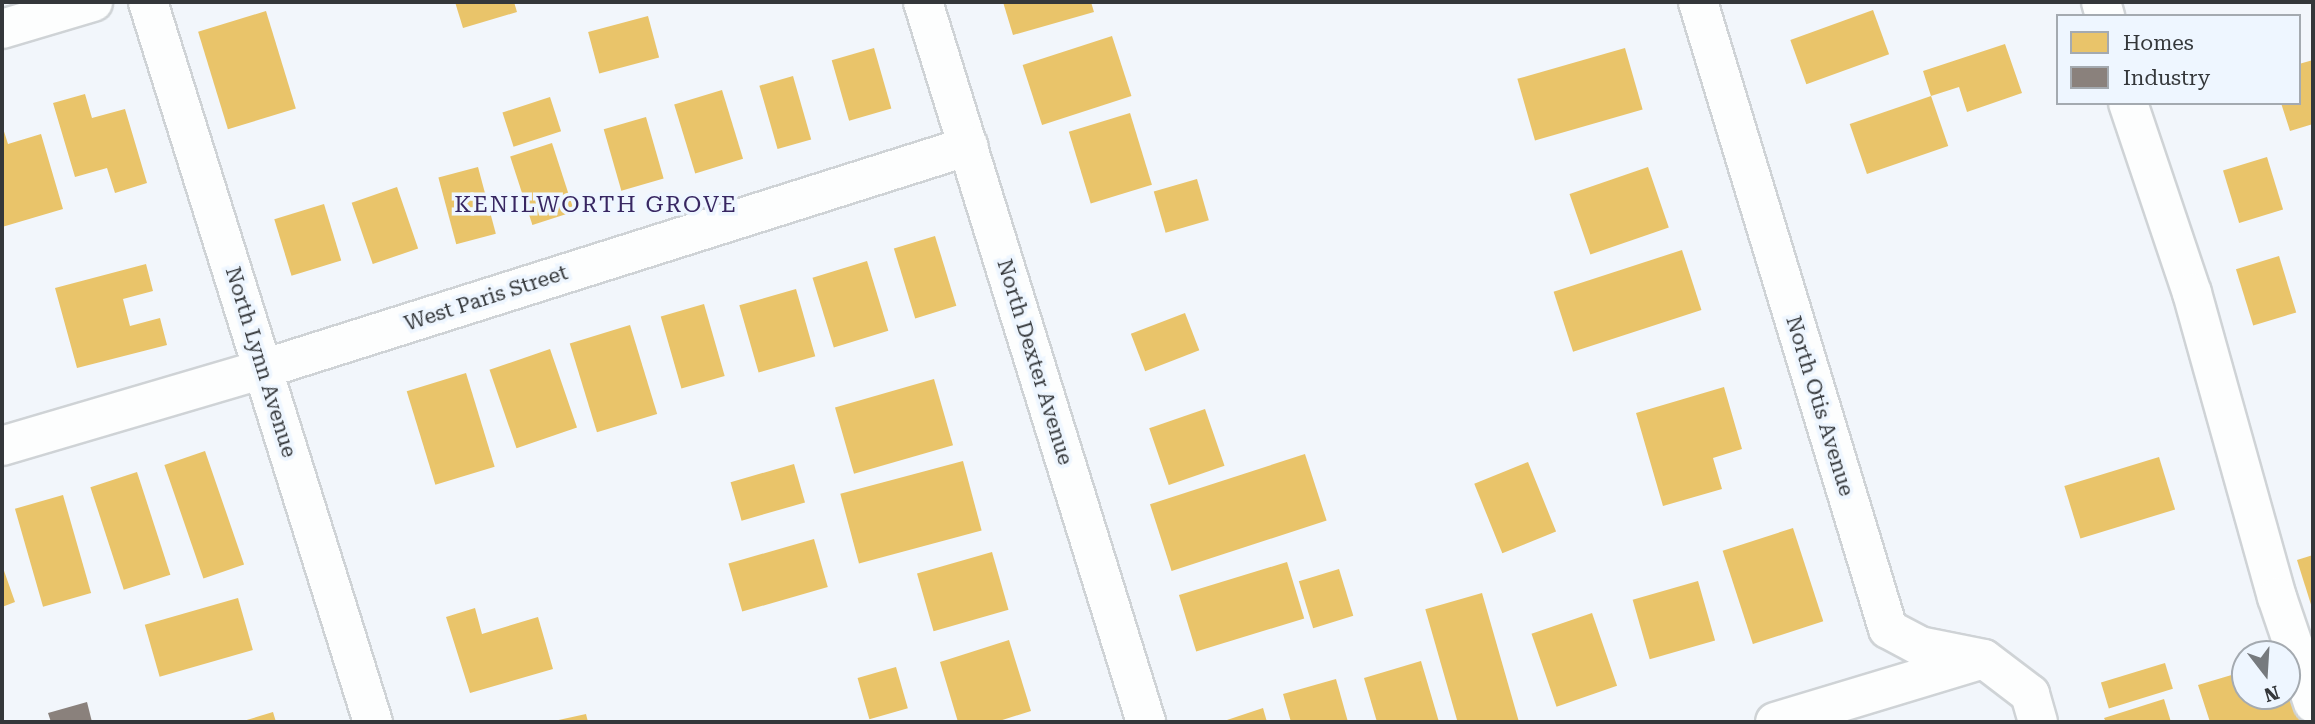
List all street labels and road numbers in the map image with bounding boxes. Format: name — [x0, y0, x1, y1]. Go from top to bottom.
street label: North Dexter Avenue — [992, 256, 1078, 468]
street label: West Paris Street — [401, 260, 571, 336]
street label: North Lynn Avenue — [220, 264, 302, 460]
street label: North Otis Avenue — [1781, 313, 1859, 499]

